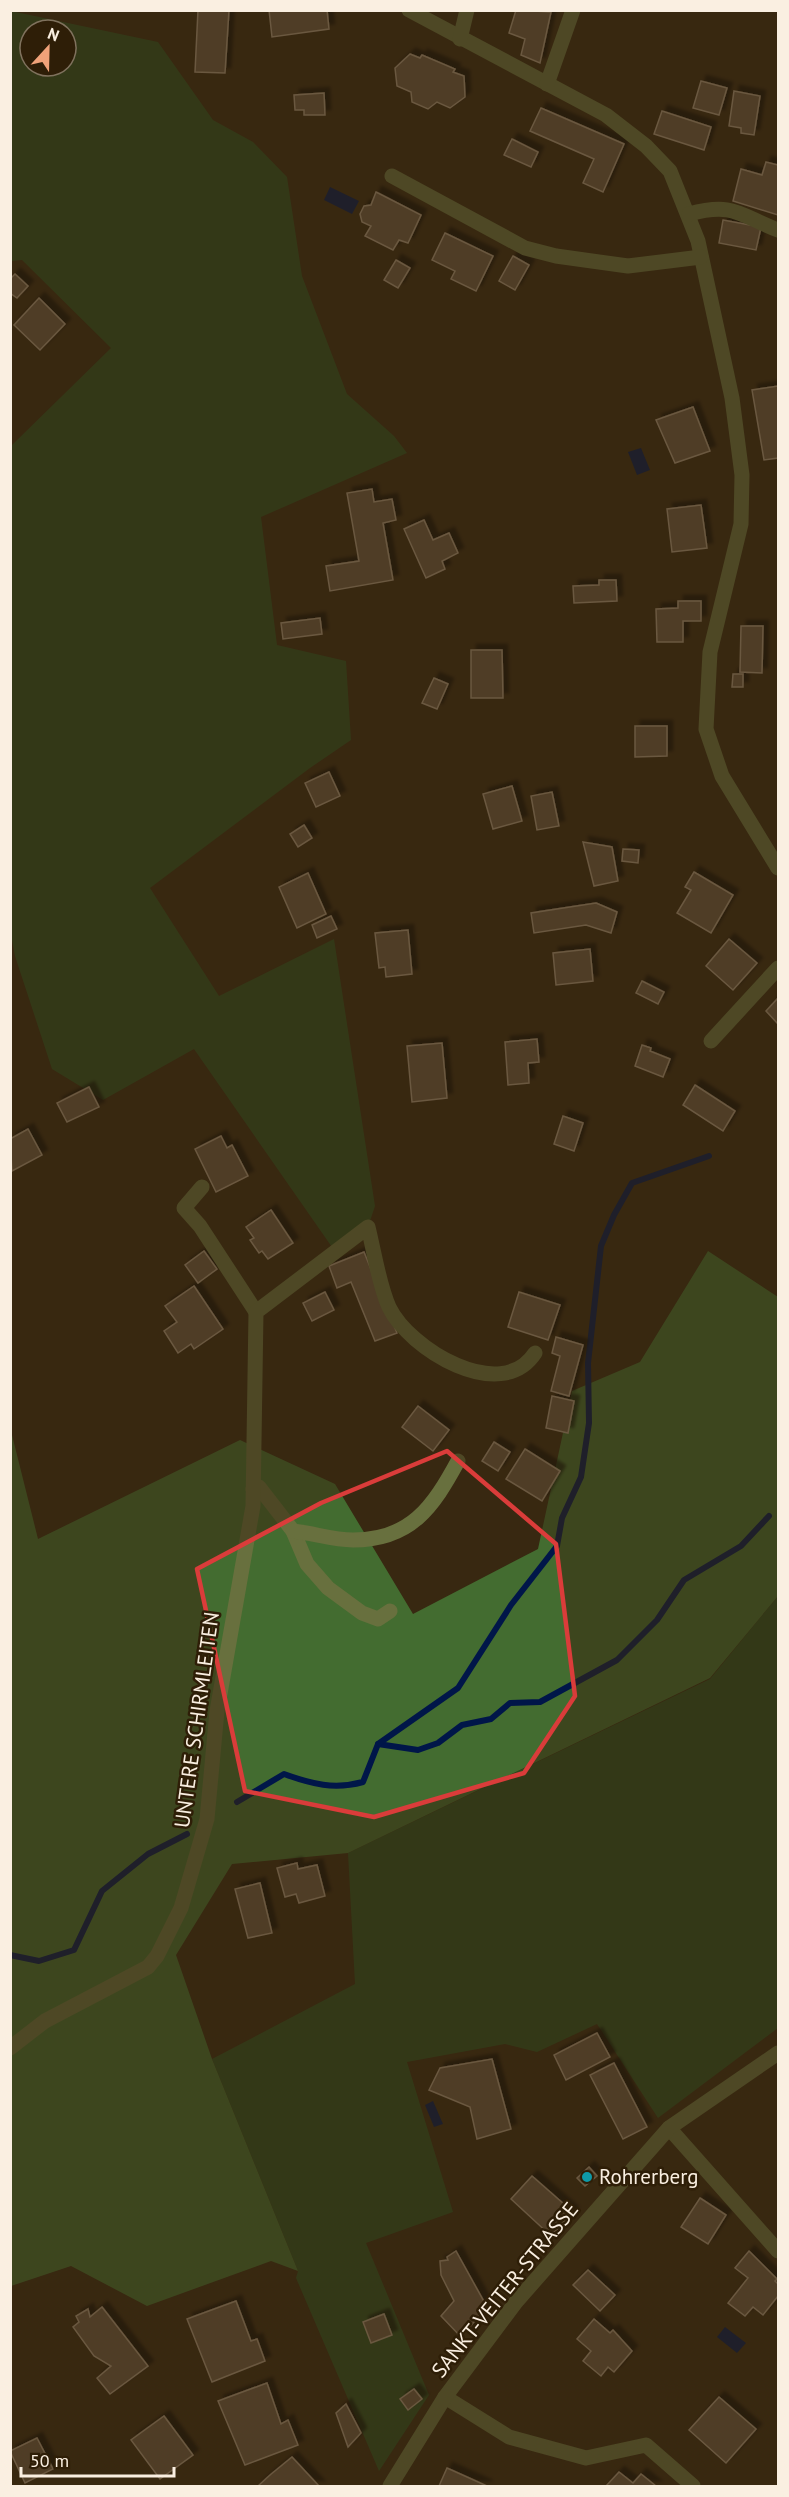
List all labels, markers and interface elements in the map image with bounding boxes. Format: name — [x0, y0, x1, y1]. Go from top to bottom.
north arrow — [18, 18, 78, 78]
text: N — [45, 23, 62, 45]
street label: UNTERE SCHIRMLEITEN — [168, 1610, 225, 1830]
place label: Rohrerberg — [599, 2163, 699, 2190]
marker: Rohrerberg — [580, 2170, 594, 2184]
street label: SANKT-VEITER-STRASSE — [425, 2196, 584, 2383]
scale bar — [21, 2440, 174, 2478]
text: 50 m — [30, 2449, 69, 2472]

